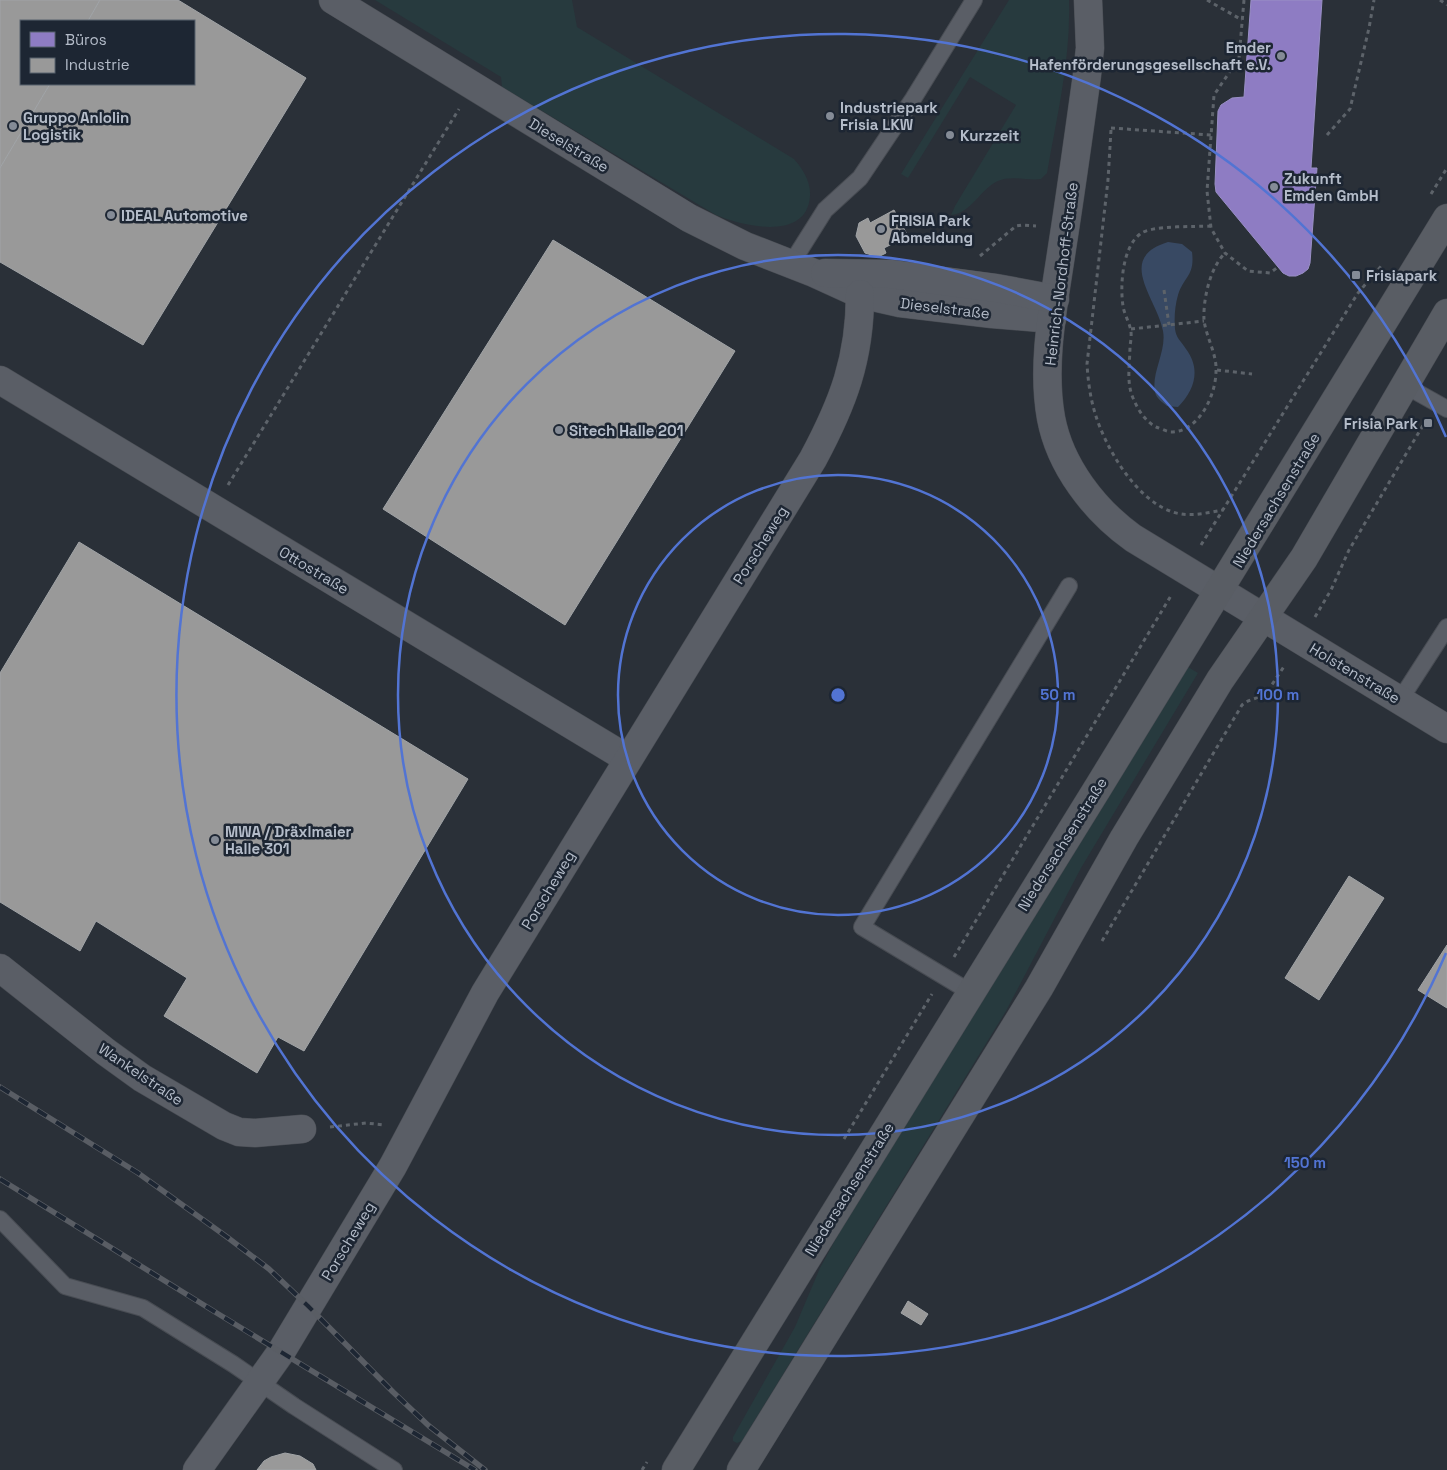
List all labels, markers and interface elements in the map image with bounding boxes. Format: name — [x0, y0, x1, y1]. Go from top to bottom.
legend — [20, 20, 195, 85]
text: Büros — [65, 30, 107, 49]
place label: Emder Hafenförderungsgesellschaft e.V. — [1029, 38, 1271, 74]
marker: Emder Hafenförderungsgesellschaft e.V. — [1275, 50, 1287, 62]
text: Industrie — [65, 55, 130, 74]
place label: Industriepark Frisia LKW — [840, 98, 938, 134]
place label: Gruppo Anlolin Logistik — [23, 108, 129, 144]
marker: Industriepark Frisia LKW — [824, 110, 836, 122]
street label: Dieselstraße — [526, 114, 613, 176]
marker: Gruppo Anlolin Logistik — [7, 120, 19, 132]
place label: Kurzzeit — [960, 126, 1019, 145]
marker: Kurzzeit — [944, 129, 956, 141]
place label: Zukunft Emden GmbH — [1284, 169, 1379, 205]
street label: Heinrich-Nordhoff-Straße — [1040, 181, 1082, 367]
marker: Zukunft Emden GmbH — [1268, 181, 1280, 193]
place label: IDEAL Automotive — [121, 206, 248, 225]
marker: IDEAL Automotive — [105, 209, 117, 221]
place label: FRISIA Park Abmeldung — [891, 211, 973, 247]
marker: FRISIA Park Abmeldung — [875, 223, 887, 235]
place label: Frisiapark — [1366, 266, 1438, 285]
marker: Frisiapark — [1350, 269, 1362, 281]
street label: Dieselstraße — [899, 293, 991, 323]
place label: Frisia Park — [1344, 414, 1419, 433]
marker: Frisia Park — [1422, 417, 1434, 429]
place label: Sitech Halle 201 — [569, 421, 684, 440]
marker: Sitech Halle 201 — [553, 424, 565, 436]
street label: Niedersachsenstraße — [1228, 429, 1324, 571]
street label: Porscheweg — [728, 502, 792, 588]
street label: Ottostraße — [276, 542, 352, 598]
street label: Holstenstraße — [1306, 639, 1404, 708]
text: 50 m — [1040, 685, 1076, 704]
text: 100 m — [1257, 685, 1299, 704]
centre of rings — [829, 686, 847, 704]
street label: Niedersachsenstraße — [1013, 774, 1111, 914]
place label: MWA / Dräxlmaier Halle 301 — [225, 822, 352, 858]
marker: MWA / Dräxlmaier Halle 301 — [209, 834, 221, 846]
street label: Porscheweg — [517, 847, 579, 933]
street label: Wankelstraße — [95, 1039, 187, 1109]
street label: Niedersachsenstraße — [800, 1119, 898, 1259]
text: 150 m — [1284, 1153, 1326, 1172]
street label: Porscheweg — [317, 1198, 379, 1284]

